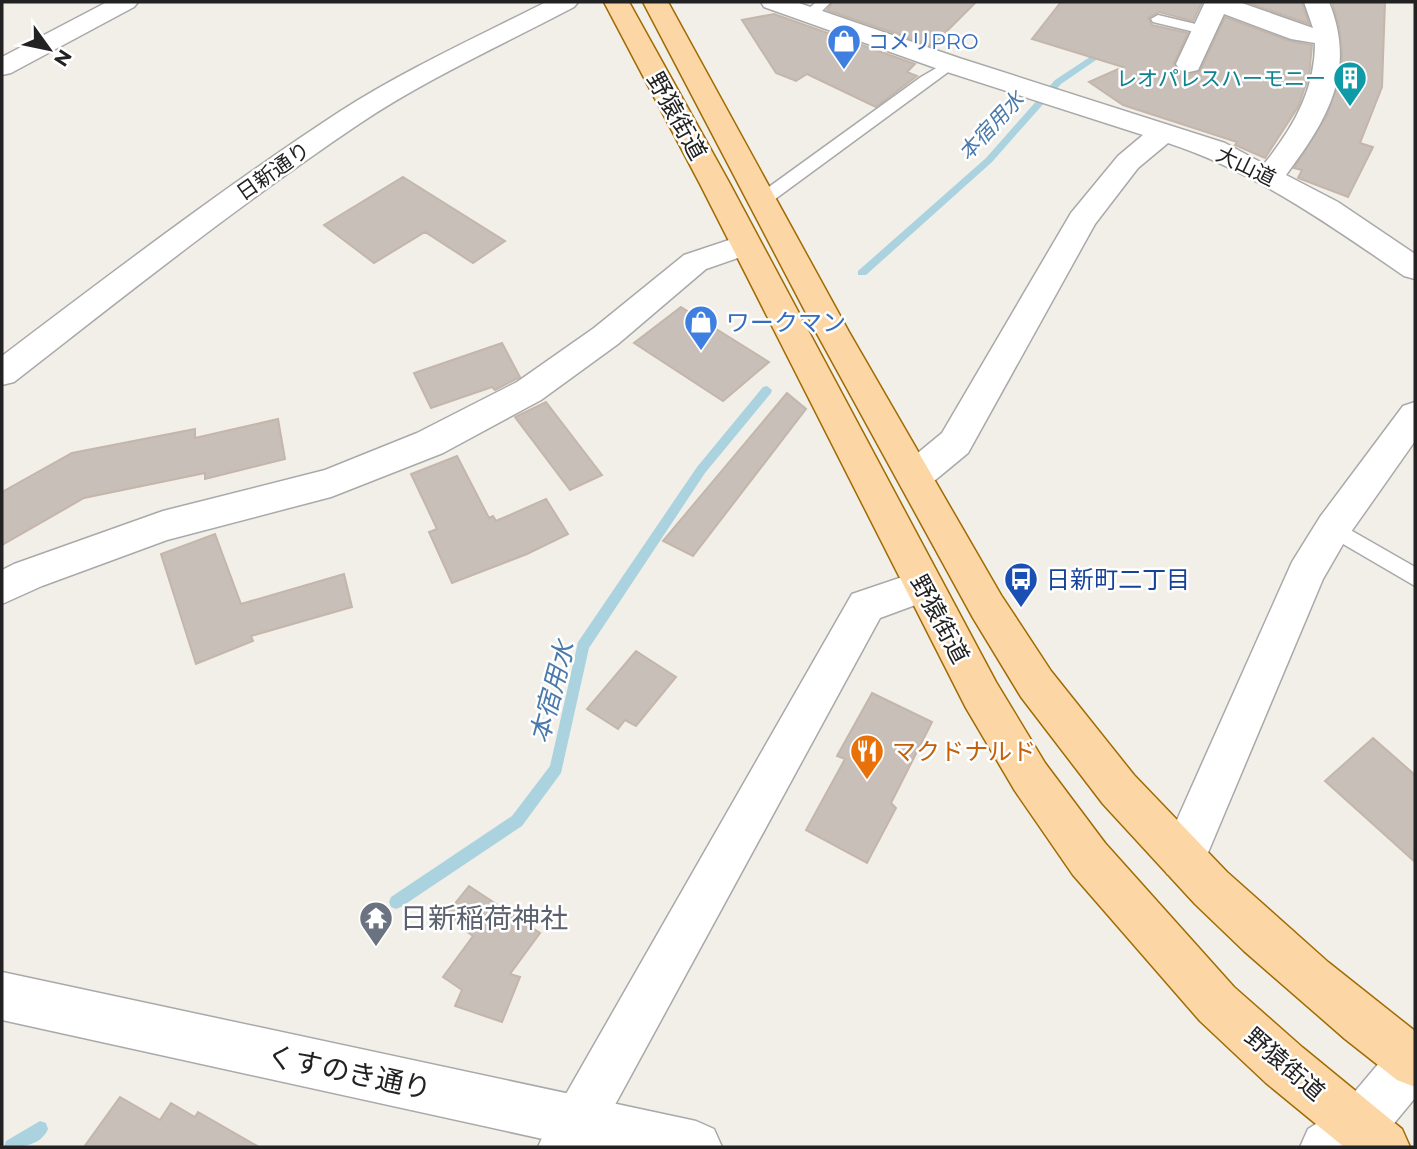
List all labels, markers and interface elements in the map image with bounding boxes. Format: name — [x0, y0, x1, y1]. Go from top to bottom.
north arrow — [14, 14, 84, 84]
shop icon: コメリPRO — [825, 22, 863, 71]
place label: コメリPRO — [868, 29, 979, 54]
text: N — [49, 45, 77, 71]
building icon: レオパレスハーモニー — [1331, 59, 1369, 108]
place label: レオパレスハーモニー — [1116, 66, 1326, 91]
street label: 野猿街道 — [641, 67, 713, 165]
water label: 本宿用水 — [953, 85, 1030, 165]
street label: 日新通り — [231, 137, 315, 205]
street label: 大山道 — [1212, 141, 1280, 191]
shop icon: ワークマン — [682, 303, 720, 352]
place label: ワークマン — [726, 308, 846, 337]
bus stop icon: 日新町二丁目 — [1002, 560, 1040, 609]
place label: 日新町二丁目 — [1046, 565, 1190, 594]
street label: 野猿街道 — [905, 570, 975, 668]
water label: 本宿用水 — [523, 635, 582, 746]
restaurant icon: マクドナルド — [848, 732, 886, 781]
place label: マクドナルド — [892, 737, 1036, 766]
temple icon: 日新稲荷神社 — [357, 899, 395, 948]
place label: 日新稲荷神社 — [400, 901, 568, 935]
street label: 野猿街道 — [1239, 1022, 1331, 1106]
street label: くすのき通り — [264, 1038, 434, 1106]

